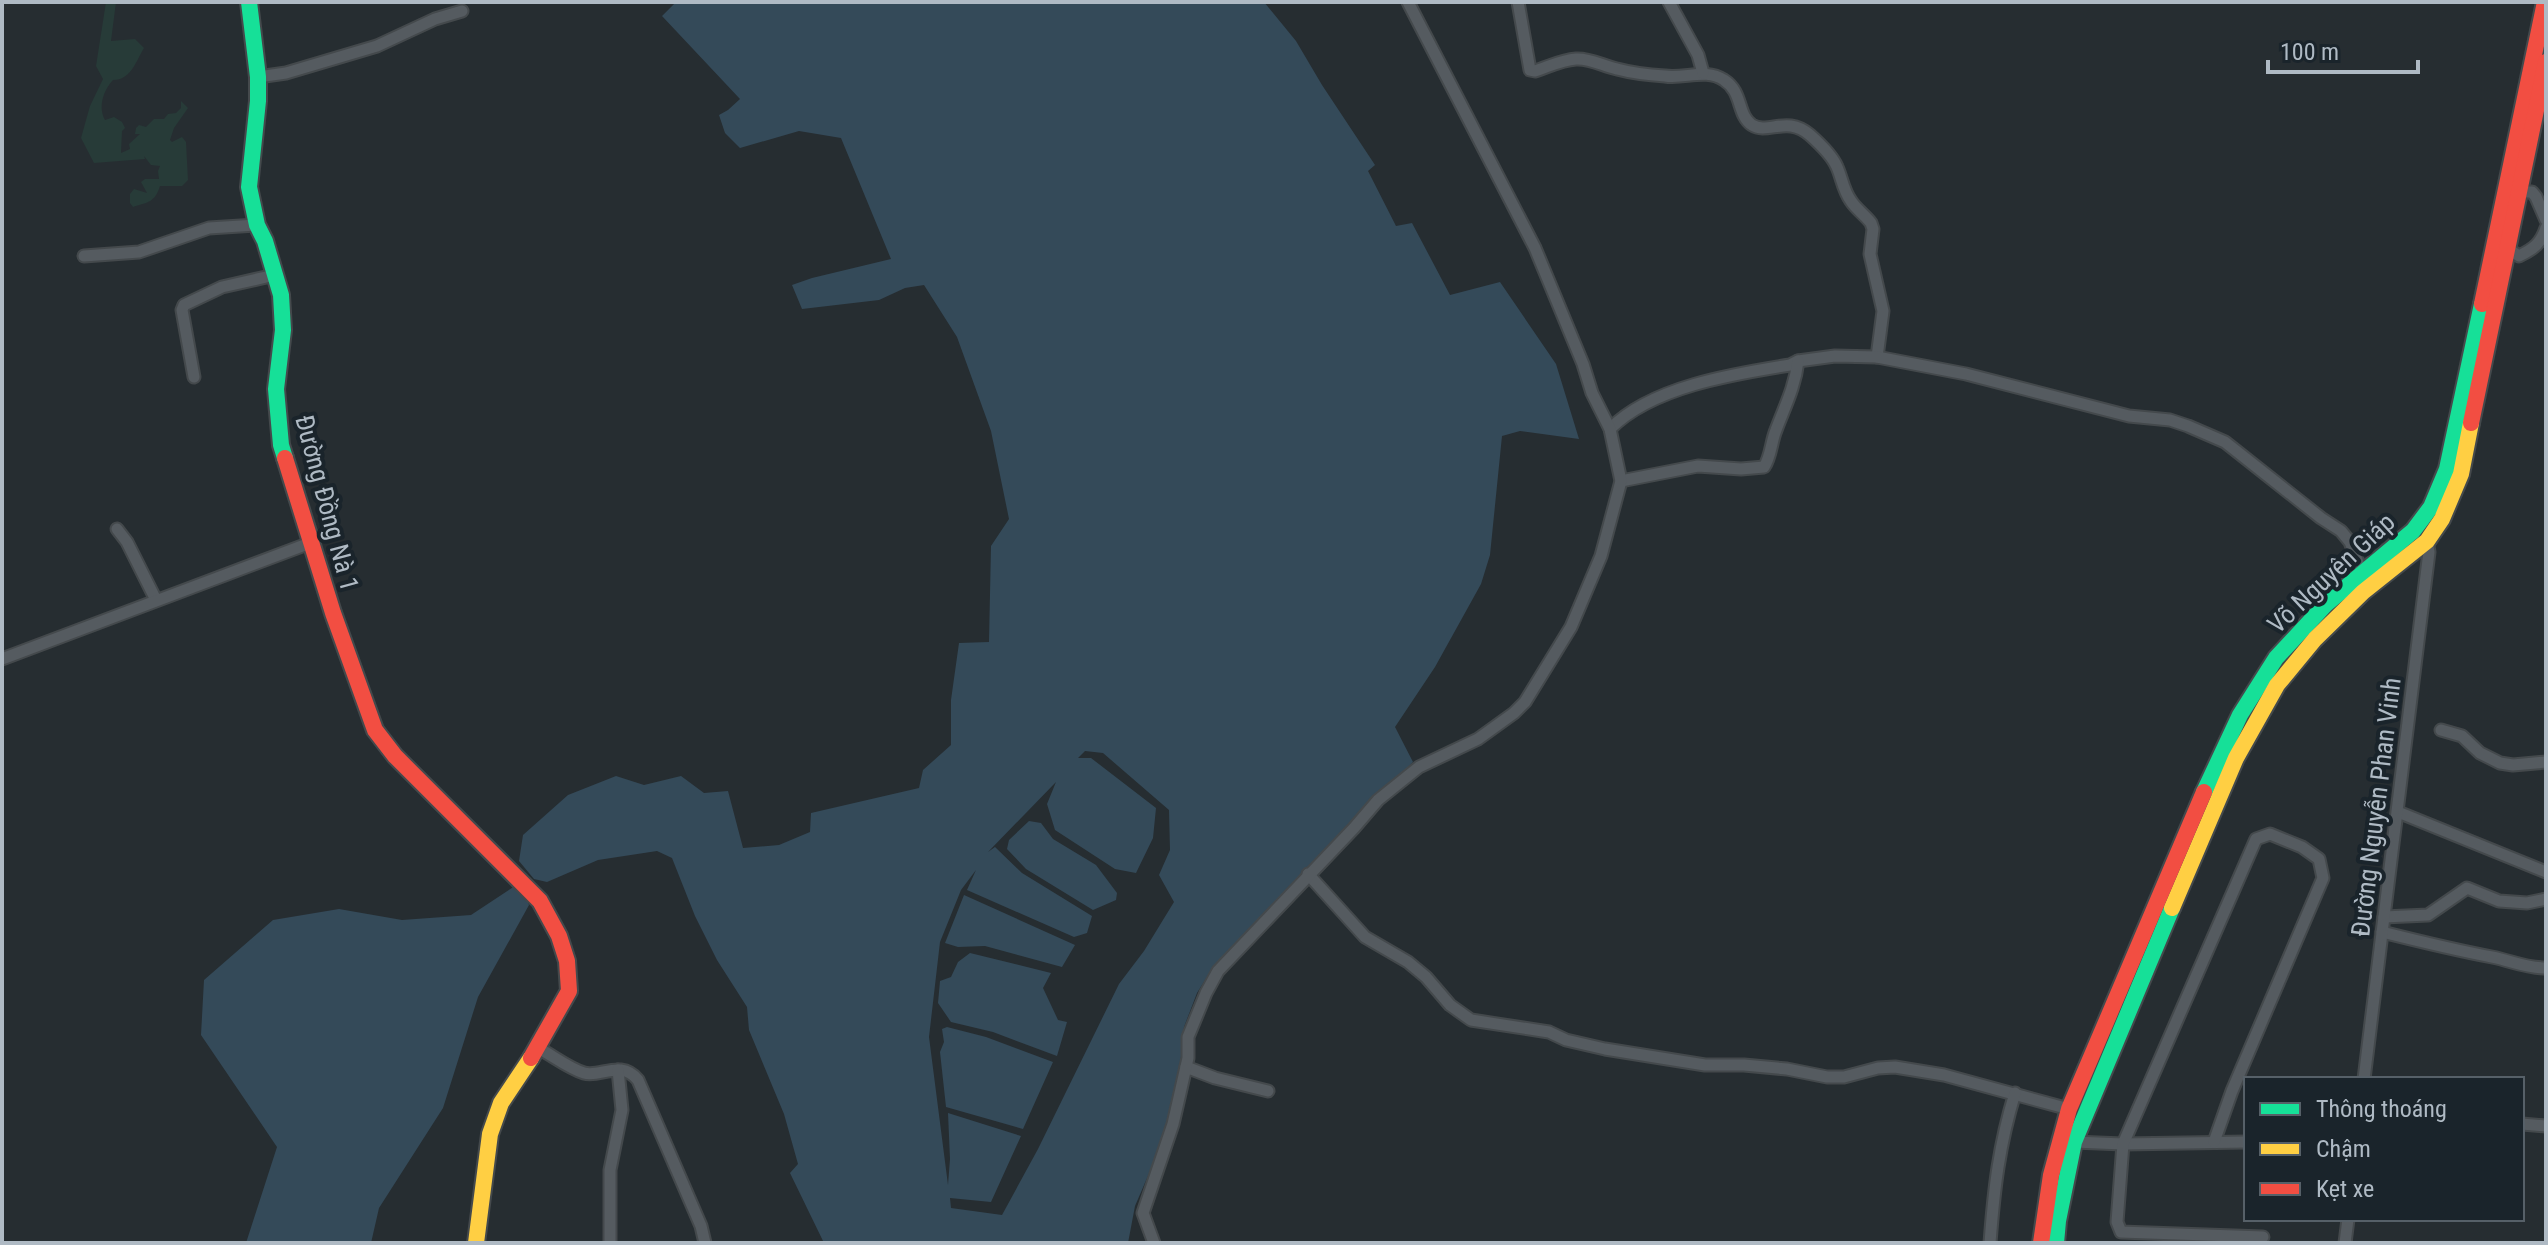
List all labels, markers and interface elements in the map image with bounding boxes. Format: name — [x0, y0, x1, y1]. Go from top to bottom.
scale bar — [2268, 24, 2418, 74]
text: 100 m — [2280, 38, 2339, 66]
street label: Đường Đồng Nà 1 — [289, 412, 365, 594]
street label: Võ Nguyên Giáp — [2261, 507, 2401, 639]
street label: Đường Nguyễn Phan Vinh — [2345, 676, 2407, 938]
legend — [2244, 1077, 2524, 1221]
text: Thông thoáng — [2316, 1095, 2447, 1123]
text: Chậm — [2316, 1135, 2371, 1163]
text: Kẹt xe — [2316, 1175, 2374, 1203]

